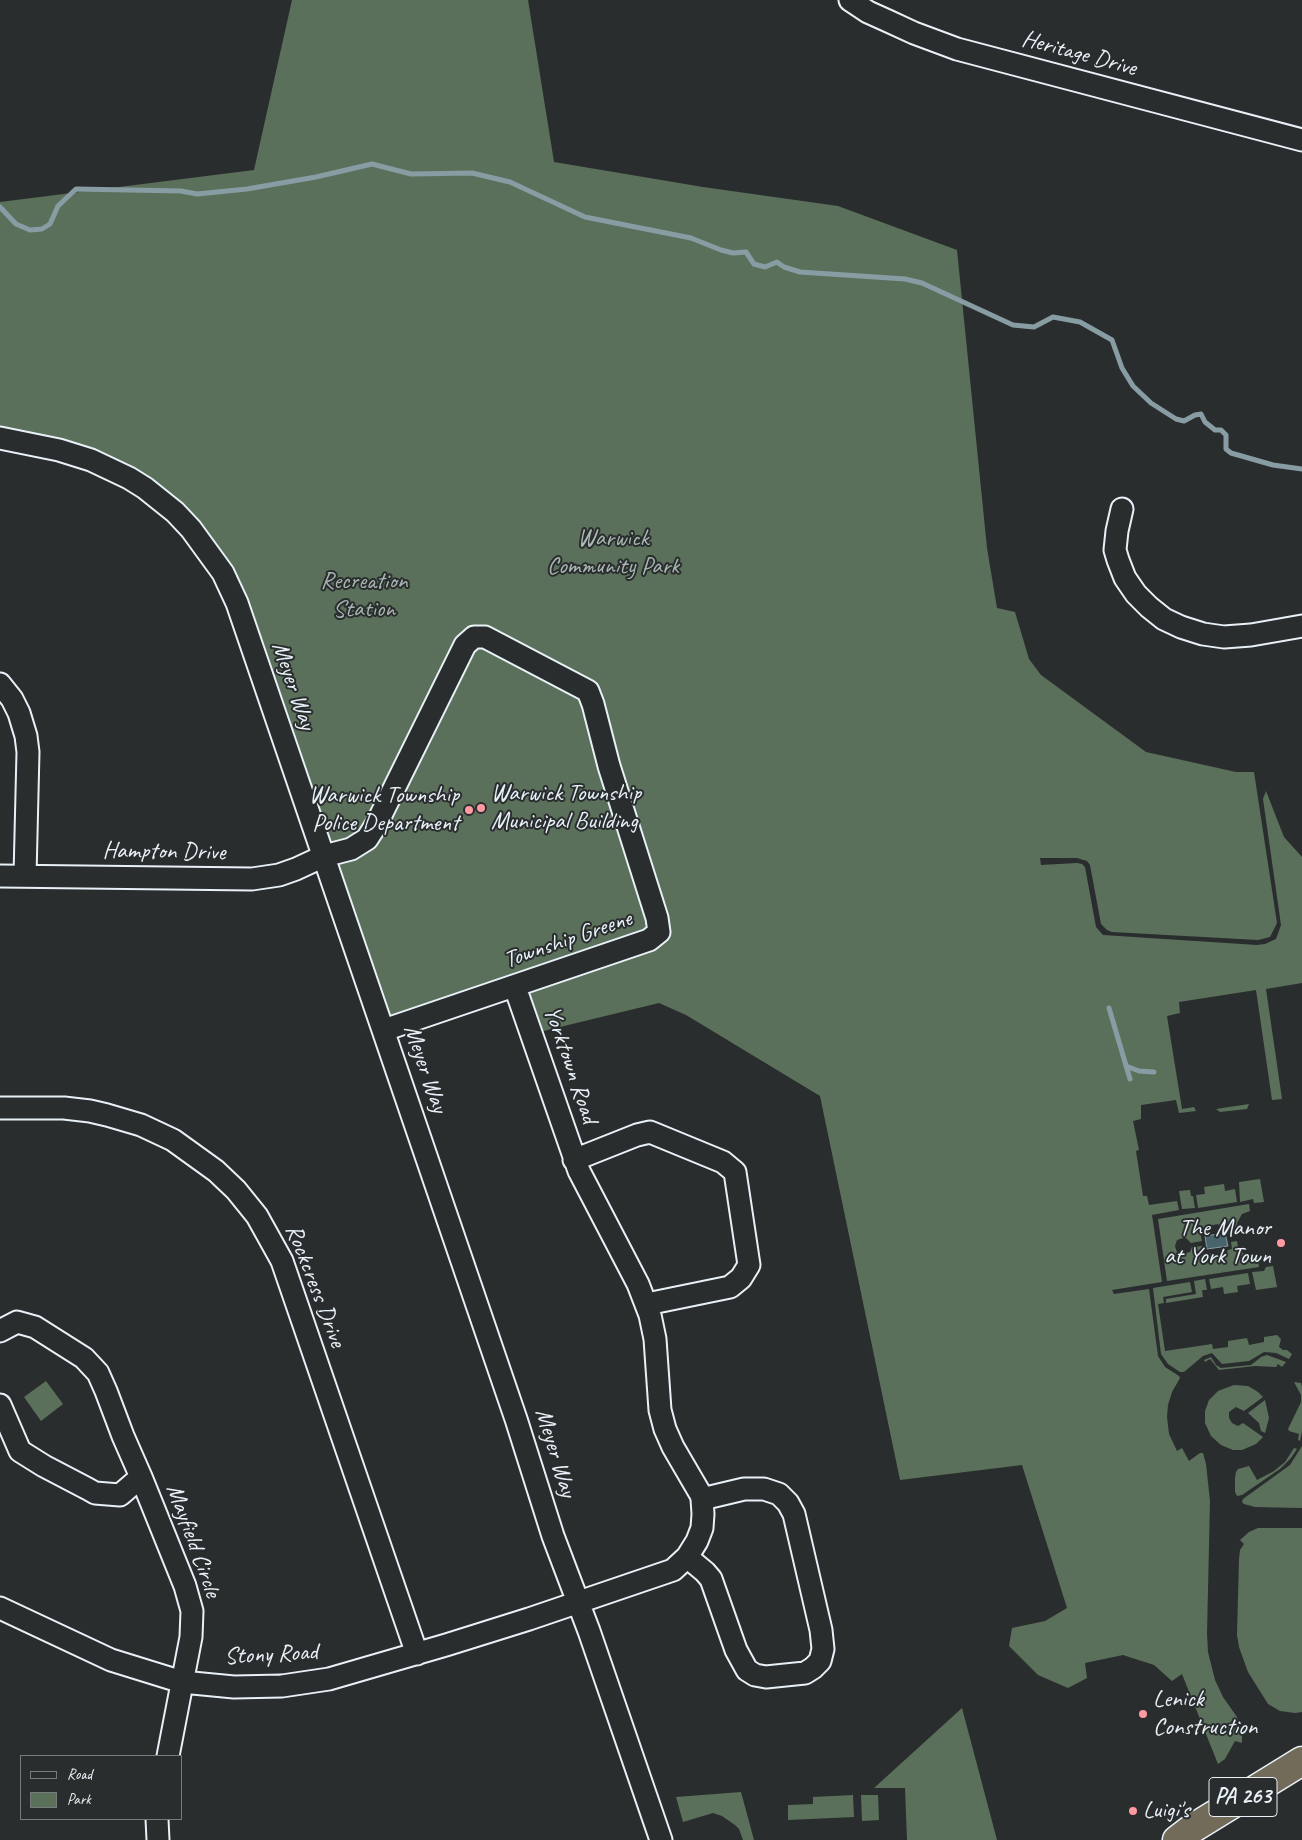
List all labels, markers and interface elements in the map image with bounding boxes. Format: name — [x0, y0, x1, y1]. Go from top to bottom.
street label: Heritage Drive — [1019, 25, 1139, 83]
park label: Warwick Community Park — [547, 525, 679, 581]
park label: Recreation Station — [321, 568, 407, 624]
street label: Meyer Way — [265, 638, 321, 734]
place label: Warwick Township Municipal Building — [491, 780, 641, 836]
place label: Warwick Township Police Department — [309, 782, 459, 838]
marker: Warwick Township Municipal Building — [475, 802, 487, 814]
marker: Warwick Township Police Department — [463, 804, 475, 816]
street label: Hampton Drive — [102, 837, 226, 867]
street label: Township Greene — [500, 905, 636, 975]
street label: Yorktown Road — [537, 1003, 603, 1127]
street label: Meyer Way — [397, 1021, 453, 1117]
place label: The Manor at York Town — [1164, 1215, 1271, 1271]
street label: Rockcress Drive — [278, 1221, 352, 1351]
marker: The Manor at York Town — [1275, 1237, 1287, 1249]
street label: Meyer Way — [528, 1405, 582, 1501]
street label: Mayfield Circle — [159, 1480, 227, 1602]
street label: Stony Road — [224, 1638, 318, 1672]
place label: Lenick Construction — [1153, 1686, 1257, 1742]
marker: Lenick Construction — [1137, 1708, 1149, 1720]
legend — [20, 1755, 182, 1820]
text: Road — [67, 1765, 92, 1784]
road number: PA 263 — [1209, 1778, 1277, 1816]
text: Park — [67, 1790, 91, 1809]
place label: Luigi's — [1143, 1797, 1190, 1825]
marker: Luigi's — [1127, 1805, 1139, 1817]

